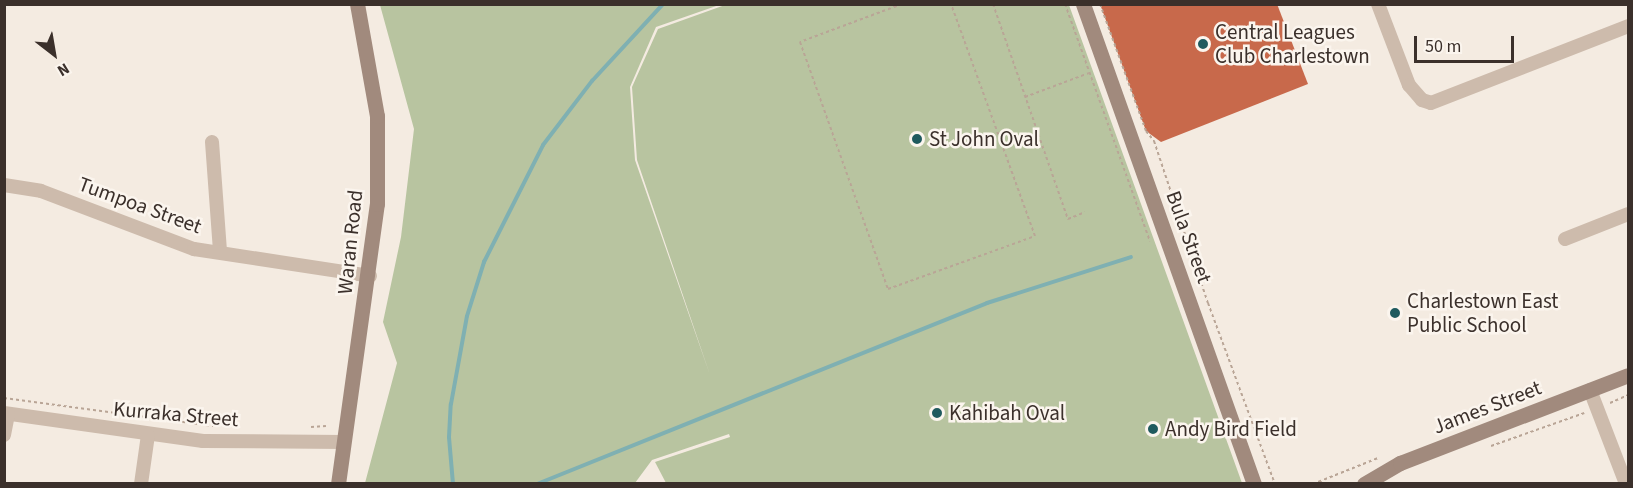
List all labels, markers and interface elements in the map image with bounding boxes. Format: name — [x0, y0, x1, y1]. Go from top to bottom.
place label: Central Leagues Club Charlestown — [1215, 19, 1370, 69]
north arrow — [24, 24, 84, 84]
scale bar — [1417, 24, 1518, 62]
text: 50 m — [1425, 34, 1461, 59]
marker: Central Leagues Club Charlestown — [1196, 37, 1210, 51]
text: N — [53, 57, 74, 82]
place label: St John Oval — [929, 126, 1039, 152]
marker: St John Oval — [910, 132, 924, 146]
street label: Tumpoa Street — [75, 171, 205, 239]
street label: Bula Street — [1161, 187, 1217, 287]
street label: Waran Road — [332, 189, 368, 295]
place label: Charlestown East Public School — [1407, 288, 1558, 338]
marker: Charlestown East Public School — [1388, 306, 1402, 320]
street label: James Street — [1429, 375, 1545, 439]
street label: Kurraka Street — [112, 396, 240, 432]
place label: Kahibah Oval — [949, 400, 1065, 426]
marker: Kahibah Oval — [930, 406, 944, 420]
place label: Andy Bird Field — [1165, 416, 1297, 442]
marker: Andy Bird Field — [1146, 422, 1160, 436]

